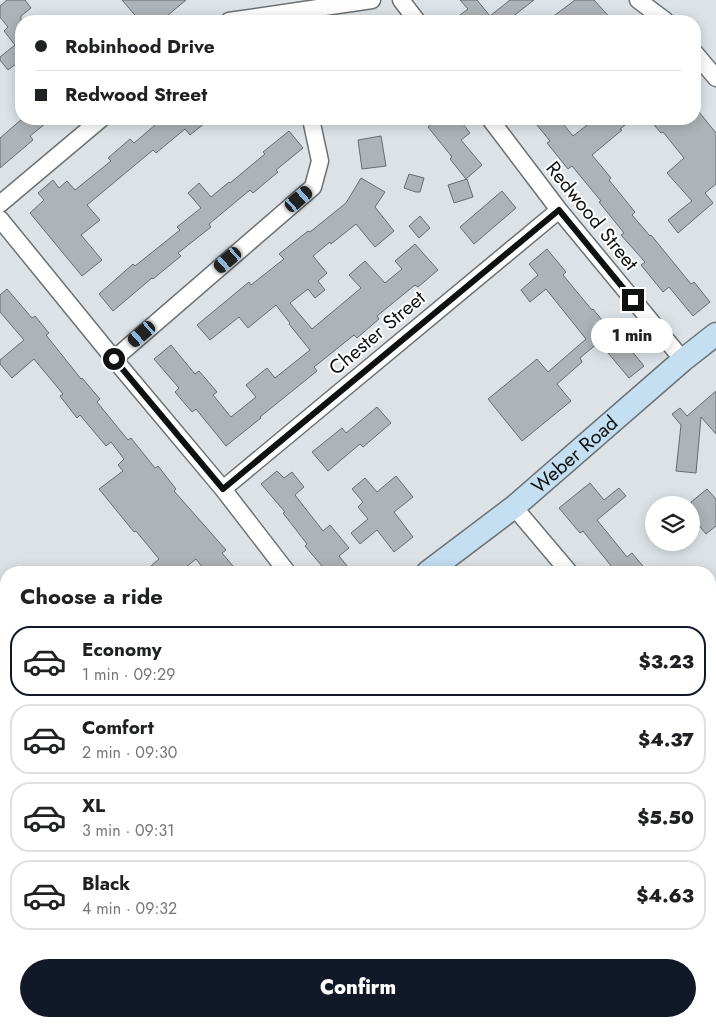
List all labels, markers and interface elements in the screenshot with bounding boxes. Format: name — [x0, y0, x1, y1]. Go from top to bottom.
text: Robinhood Drive — [65, 33, 215, 60]
text: Redwood Street — [65, 81, 207, 108]
street label: Redwood Street — [539, 155, 645, 277]
car — [282, 183, 315, 215]
car — [211, 244, 244, 276]
street label: Chester Street — [322, 284, 432, 382]
route end — [622, 289, 644, 311]
car — [125, 318, 158, 350]
callout: 1 min — [592, 318, 674, 352]
text: 1 min — [612, 324, 652, 347]
route start — [103, 348, 125, 370]
street label: Weber Road — [525, 409, 624, 500]
map controls — [645, 496, 700, 551]
button: layers — [645, 496, 700, 551]
text: Choose a ride — [20, 580, 163, 612]
text: Economy — [82, 636, 162, 663]
icon: car — [22, 639, 67, 684]
text: $3.23 — [639, 648, 694, 675]
text: 1 min · 09:29 — [82, 663, 175, 686]
text: Comfort — [82, 714, 154, 741]
icon: car — [22, 717, 67, 762]
text: $4.37 — [638, 726, 694, 753]
text: 2 min · 09:30 — [82, 741, 177, 764]
text: XL — [82, 792, 105, 819]
icon: car — [22, 795, 67, 840]
text: $5.50 — [637, 804, 694, 831]
text: 3 min · 09:31 — [82, 819, 175, 842]
text: Black — [82, 870, 130, 897]
icon: car — [22, 873, 67, 918]
text: $4.63 — [636, 882, 694, 909]
text: 4 min · 09:32 — [82, 897, 177, 920]
button: Confirm — [20, 959, 696, 1017]

